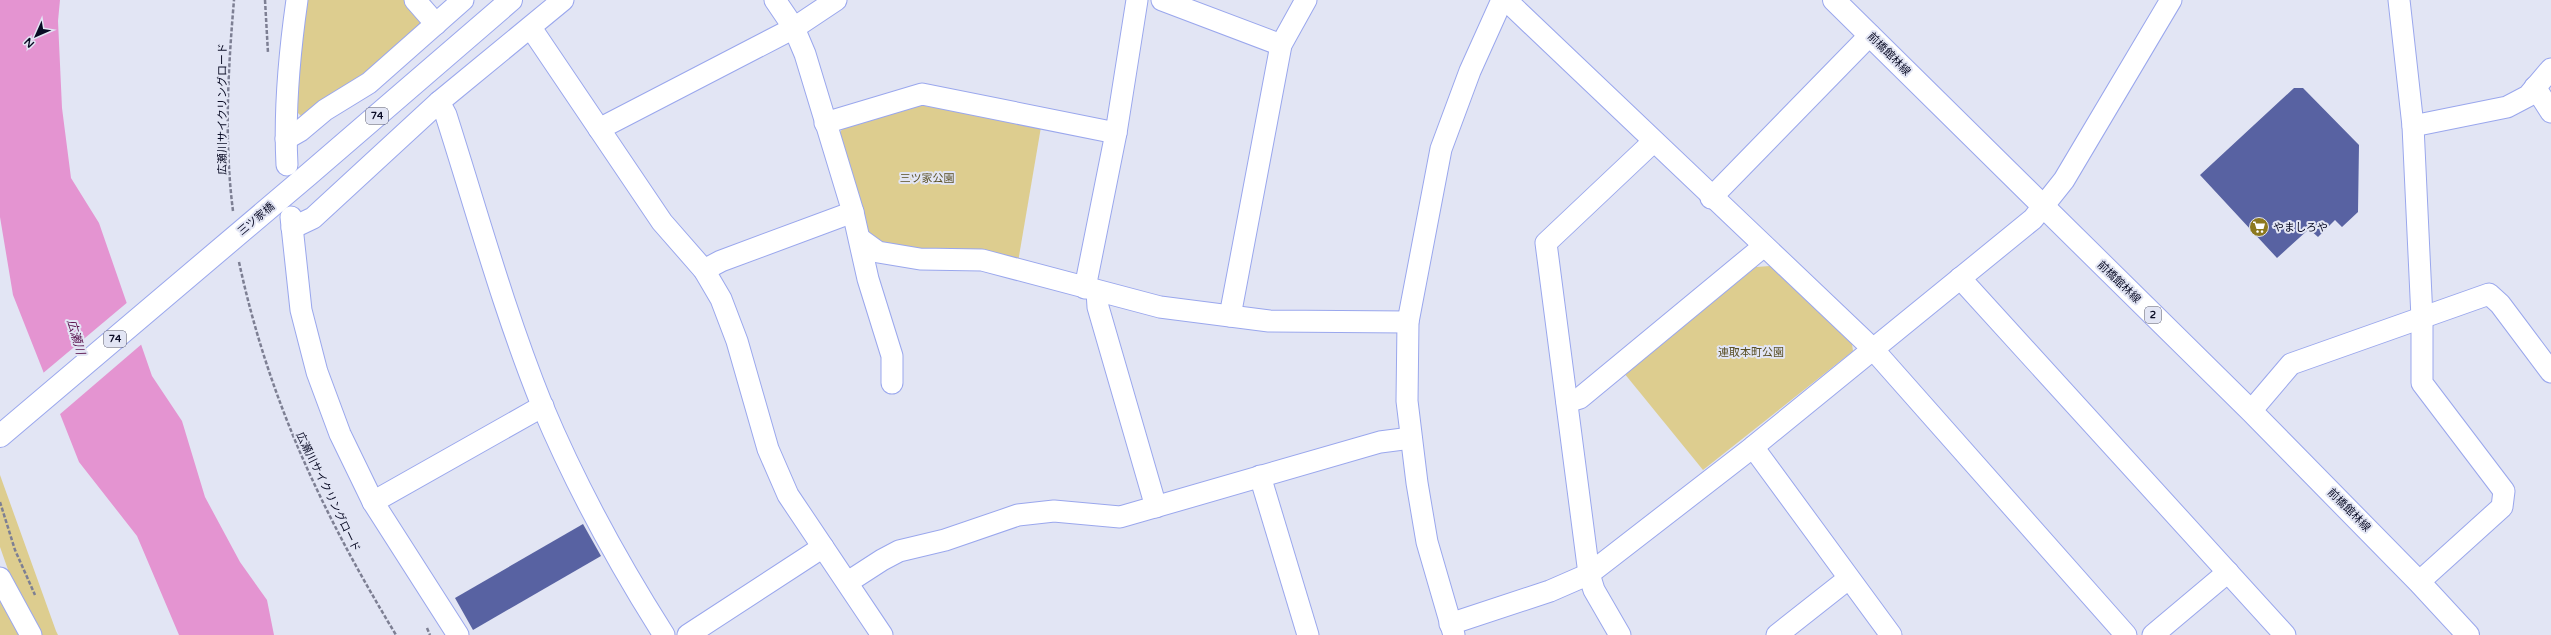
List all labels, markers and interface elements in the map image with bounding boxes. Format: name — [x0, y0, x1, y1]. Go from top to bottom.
north arrow — [16, 16, 56, 56]
street label: 前橋館林線 — [1865, 30, 1913, 78]
text: N — [22, 35, 37, 50]
street label: 広瀬川サイクリングロード — [216, 43, 229, 175]
road number: 74 — [366, 108, 388, 124]
park label: 三ツ家公園 — [900, 172, 955, 185]
street label: 三ツ家橋 — [235, 200, 277, 238]
supermarket icon: やましろや — [2248, 216, 2270, 238]
place label: やましろや — [2273, 221, 2328, 234]
street label: 前橋館林線 — [2095, 258, 2143, 306]
road number: 2 — [2145, 307, 2161, 323]
water label: 広瀬川 — [64, 318, 88, 358]
road number: 74 — [104, 331, 126, 347]
park label: 連取本町公園 — [1718, 346, 1784, 359]
street label: 広瀬川サイクリングロード — [293, 430, 363, 554]
street label: 前橋館林線 — [2325, 486, 2373, 534]

